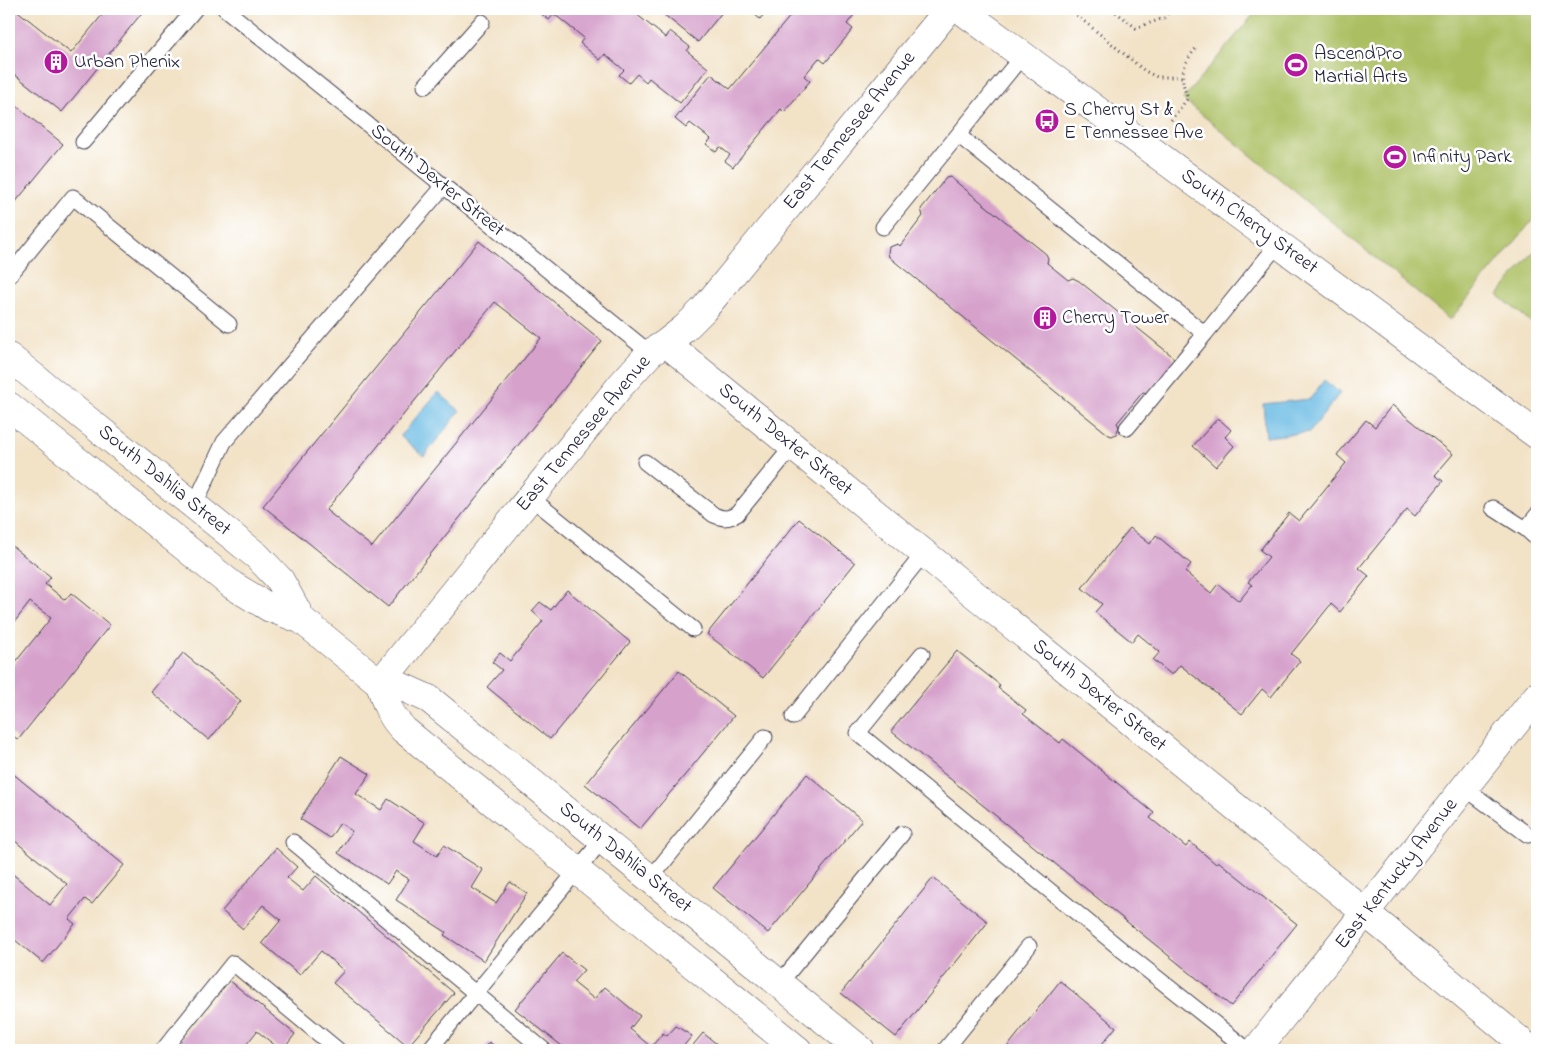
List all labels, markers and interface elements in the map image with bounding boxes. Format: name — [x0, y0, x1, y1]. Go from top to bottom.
place label: AscendPro Martial Arts — [1314, 40, 1408, 92]
street label: East Tennessee Avenue — [777, 45, 923, 217]
place label: Urban Phenix — [74, 48, 180, 77]
building icon: Urban Phenix — [43, 49, 69, 75]
sports icon: AscendPro Martial Arts — [1283, 52, 1309, 78]
place label: S Cherry St & E Tennessee Ave — [1064, 96, 1203, 148]
bus stop icon: S Cherry St & E Tennessee Ave — [1034, 108, 1060, 134]
street label: South Dexter Street — [363, 118, 511, 245]
place label: Infinity Park — [1412, 143, 1512, 172]
sports icon: Infinity Park — [1382, 144, 1408, 170]
street label: South Cherry Street — [1174, 162, 1324, 282]
place label: Cherry Tower — [1062, 304, 1170, 333]
building icon: Cherry Tower — [1032, 305, 1058, 331]
street label: East Tennessee Avenue — [510, 349, 658, 519]
street label: South Dexter Street — [711, 377, 859, 504]
street label: South Dahlia Street — [91, 418, 237, 544]
street label: South Dexter Street — [1025, 633, 1173, 760]
street label: East Kentucky Avenue — [1329, 792, 1465, 956]
street label: South Dahlia Street — [552, 795, 698, 921]

